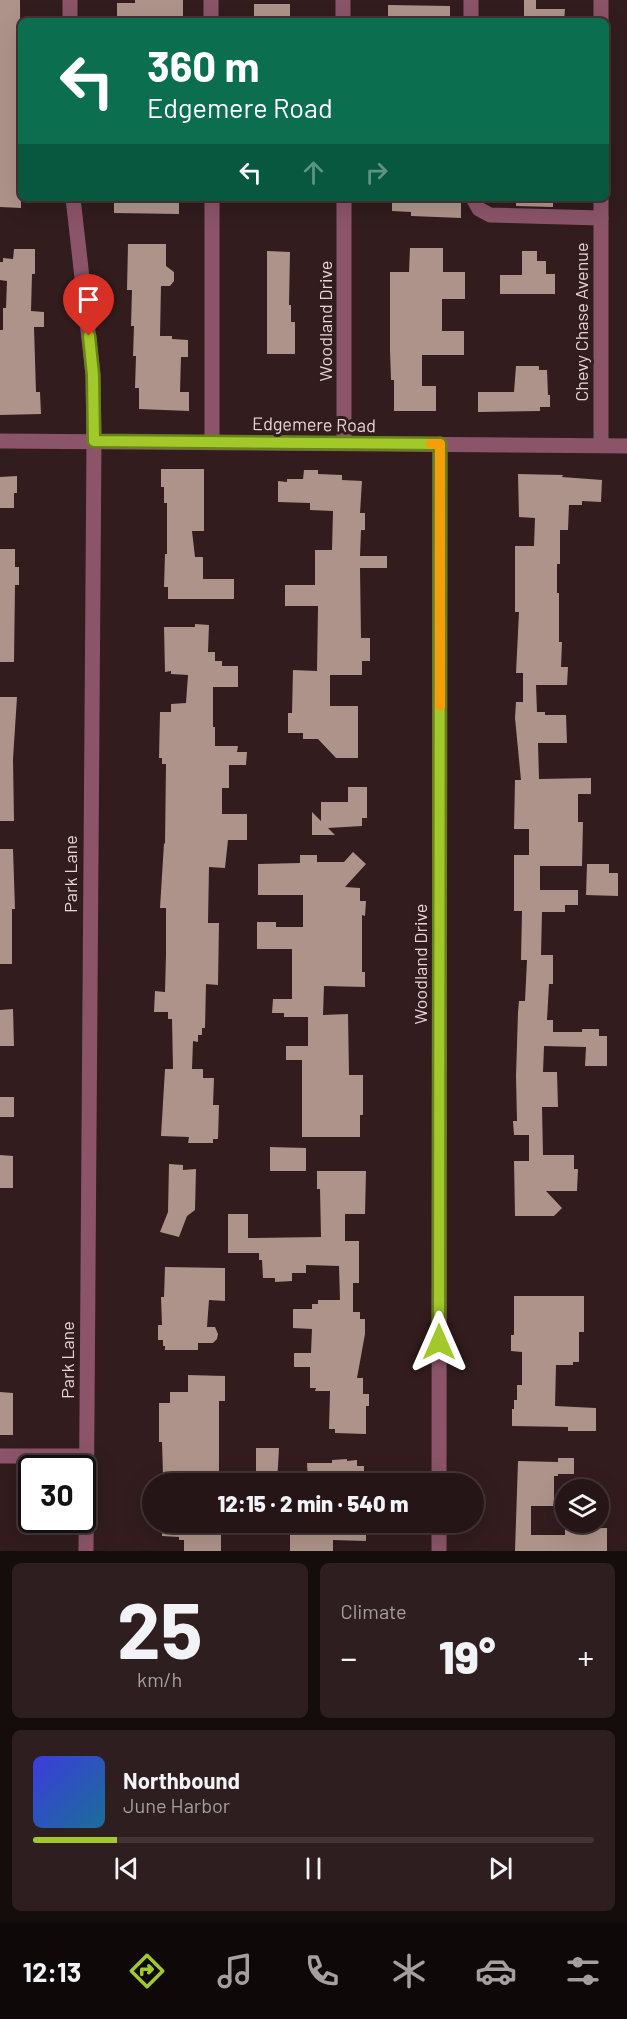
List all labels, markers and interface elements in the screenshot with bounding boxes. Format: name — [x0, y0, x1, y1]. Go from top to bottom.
text: 360 m — [147, 40, 260, 90]
icon: left — [48, 42, 126, 120]
text: Edgemere Road — [147, 91, 333, 123]
icon: left — [234, 156, 267, 189]
icon: ahead — [297, 156, 330, 189]
icon: right — [360, 156, 393, 189]
street label: Chevy Chase Avenue — [570, 242, 592, 402]
street label: Woodland Drive — [314, 261, 336, 381]
pin — [63, 274, 114, 336]
icon: arrive — [72, 283, 105, 316]
street label: Edgemere Road — [252, 412, 376, 436]
street label: Park Lane — [59, 835, 81, 913]
street label: Woodland Drive — [409, 904, 431, 1024]
position arrow — [407, 1310, 471, 1374]
street label: Park Lane — [56, 1321, 78, 1399]
speed limit sign: 30 — [18, 1455, 96, 1533]
map controls — [555, 1479, 609, 1533]
button: layers — [555, 1479, 609, 1533]
text: 12:15 · 2 min · 540 m — [218, 1490, 408, 1516]
text: 25 — [117, 1581, 203, 1675]
text: Climate — [341, 1599, 407, 1623]
text: 19° — [439, 1629, 496, 1683]
text: − — [341, 1637, 357, 1677]
text: + — [578, 1637, 594, 1677]
text: km/h — [137, 1667, 182, 1691]
text: Northbound — [123, 1767, 240, 1793]
text: June Harbor — [123, 1793, 230, 1817]
icon: previous — [110, 1852, 143, 1885]
icon: pause — [297, 1852, 330, 1885]
icon: next — [484, 1852, 517, 1885]
icon: directions — [126, 1950, 168, 1992]
icon: music — [214, 1950, 256, 1992]
icon: phone — [301, 1950, 343, 1992]
icon: climate — [388, 1950, 430, 1992]
icon: car — [475, 1950, 517, 1992]
icon: filters — [562, 1950, 604, 1992]
text: 12:13 — [23, 1955, 81, 1987]

